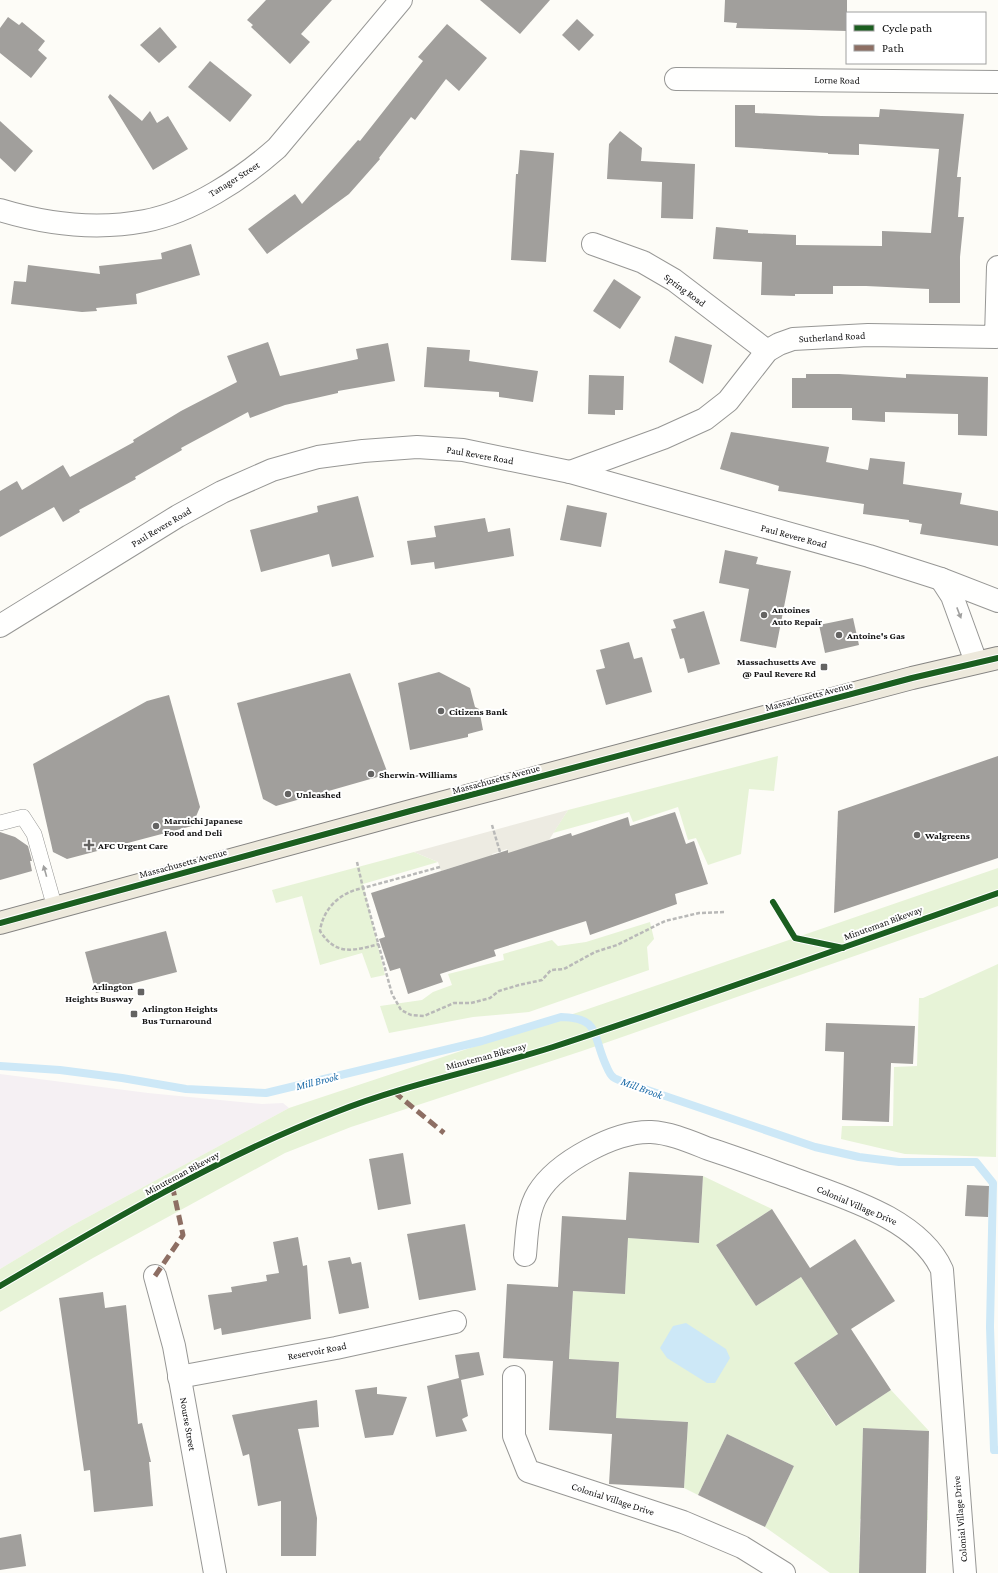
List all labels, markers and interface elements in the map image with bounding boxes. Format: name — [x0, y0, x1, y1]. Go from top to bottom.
legend — [846, 12, 986, 64]
text: Cycle path — [882, 21, 933, 35]
text: Path — [882, 41, 904, 55]
street label: Lorne Road — [814, 74, 861, 86]
street label: Tanager Street — [207, 159, 262, 199]
street label: Spring Road — [662, 271, 708, 309]
street label: Sutherland Road — [798, 330, 866, 344]
street label: Paul Revere Road — [446, 444, 515, 466]
street label: Paul Revere Road — [129, 504, 194, 549]
street label: Paul Revere Road — [760, 522, 829, 550]
place label: Antoines Auto Repair — [771, 604, 822, 627]
one-way arrow — [956, 608, 962, 620]
marker: Antoines Auto Repair — [759, 610, 769, 620]
marker: Antoine's Gas — [834, 630, 844, 640]
place label: Antoine's Gas — [846, 630, 905, 641]
place label: Massachusetts Ave @ Paul Revere Rd — [737, 656, 817, 679]
marker: Massachusetts Ave @ Paul Revere Rd — [819, 662, 829, 672]
street label: Massachusetts Avenue — [764, 679, 855, 713]
marker: Citizens Bank — [436, 706, 446, 716]
place label: Citizens Bank — [449, 706, 508, 717]
street label: Massachusetts Avenue — [451, 762, 542, 796]
marker: Sherwin-Williams — [366, 769, 376, 779]
place label: Sherwin-Williams — [379, 769, 457, 780]
marker: Unleashed — [283, 789, 293, 799]
place label: Unleashed — [296, 789, 341, 800]
place label: Maruichi Japanese Food and Deli — [164, 815, 243, 838]
marker: Maruichi Japanese Food and Deli — [151, 821, 161, 831]
marker: Walgreens — [912, 830, 922, 840]
place label: Walgreens — [924, 830, 970, 841]
marker: AFC Urgent Care — [83, 839, 95, 851]
place label: AFC Urgent Care — [97, 840, 168, 851]
street label: Massachusetts Avenue — [138, 846, 229, 880]
one-way arrow — [41, 865, 47, 877]
street label: Minuteman Bikeway — [842, 904, 924, 942]
place label: Arlington Heights Busway — [65, 981, 133, 1004]
marker: Arlington Heights Busway — [136, 987, 146, 997]
place label: Arlington Heights Bus Turnaround — [141, 1003, 218, 1026]
marker: Arlington Heights Bus Turnaround — [129, 1009, 139, 1019]
street label: Minuteman Bikeway — [445, 1040, 528, 1072]
water label: Mill Brook — [294, 1070, 341, 1092]
water label: Mill Brook — [619, 1075, 666, 1101]
street label: Minuteman Bikeway — [143, 1149, 221, 1197]
street label: Colonial Village Drive — [815, 1183, 899, 1227]
street label: Reservoir Road — [287, 1340, 348, 1362]
street label: Nourse Street — [178, 1397, 198, 1452]
street label: Colonial Village Drive — [951, 1475, 969, 1563]
street label: Colonial Village Drive — [570, 1480, 656, 1518]

